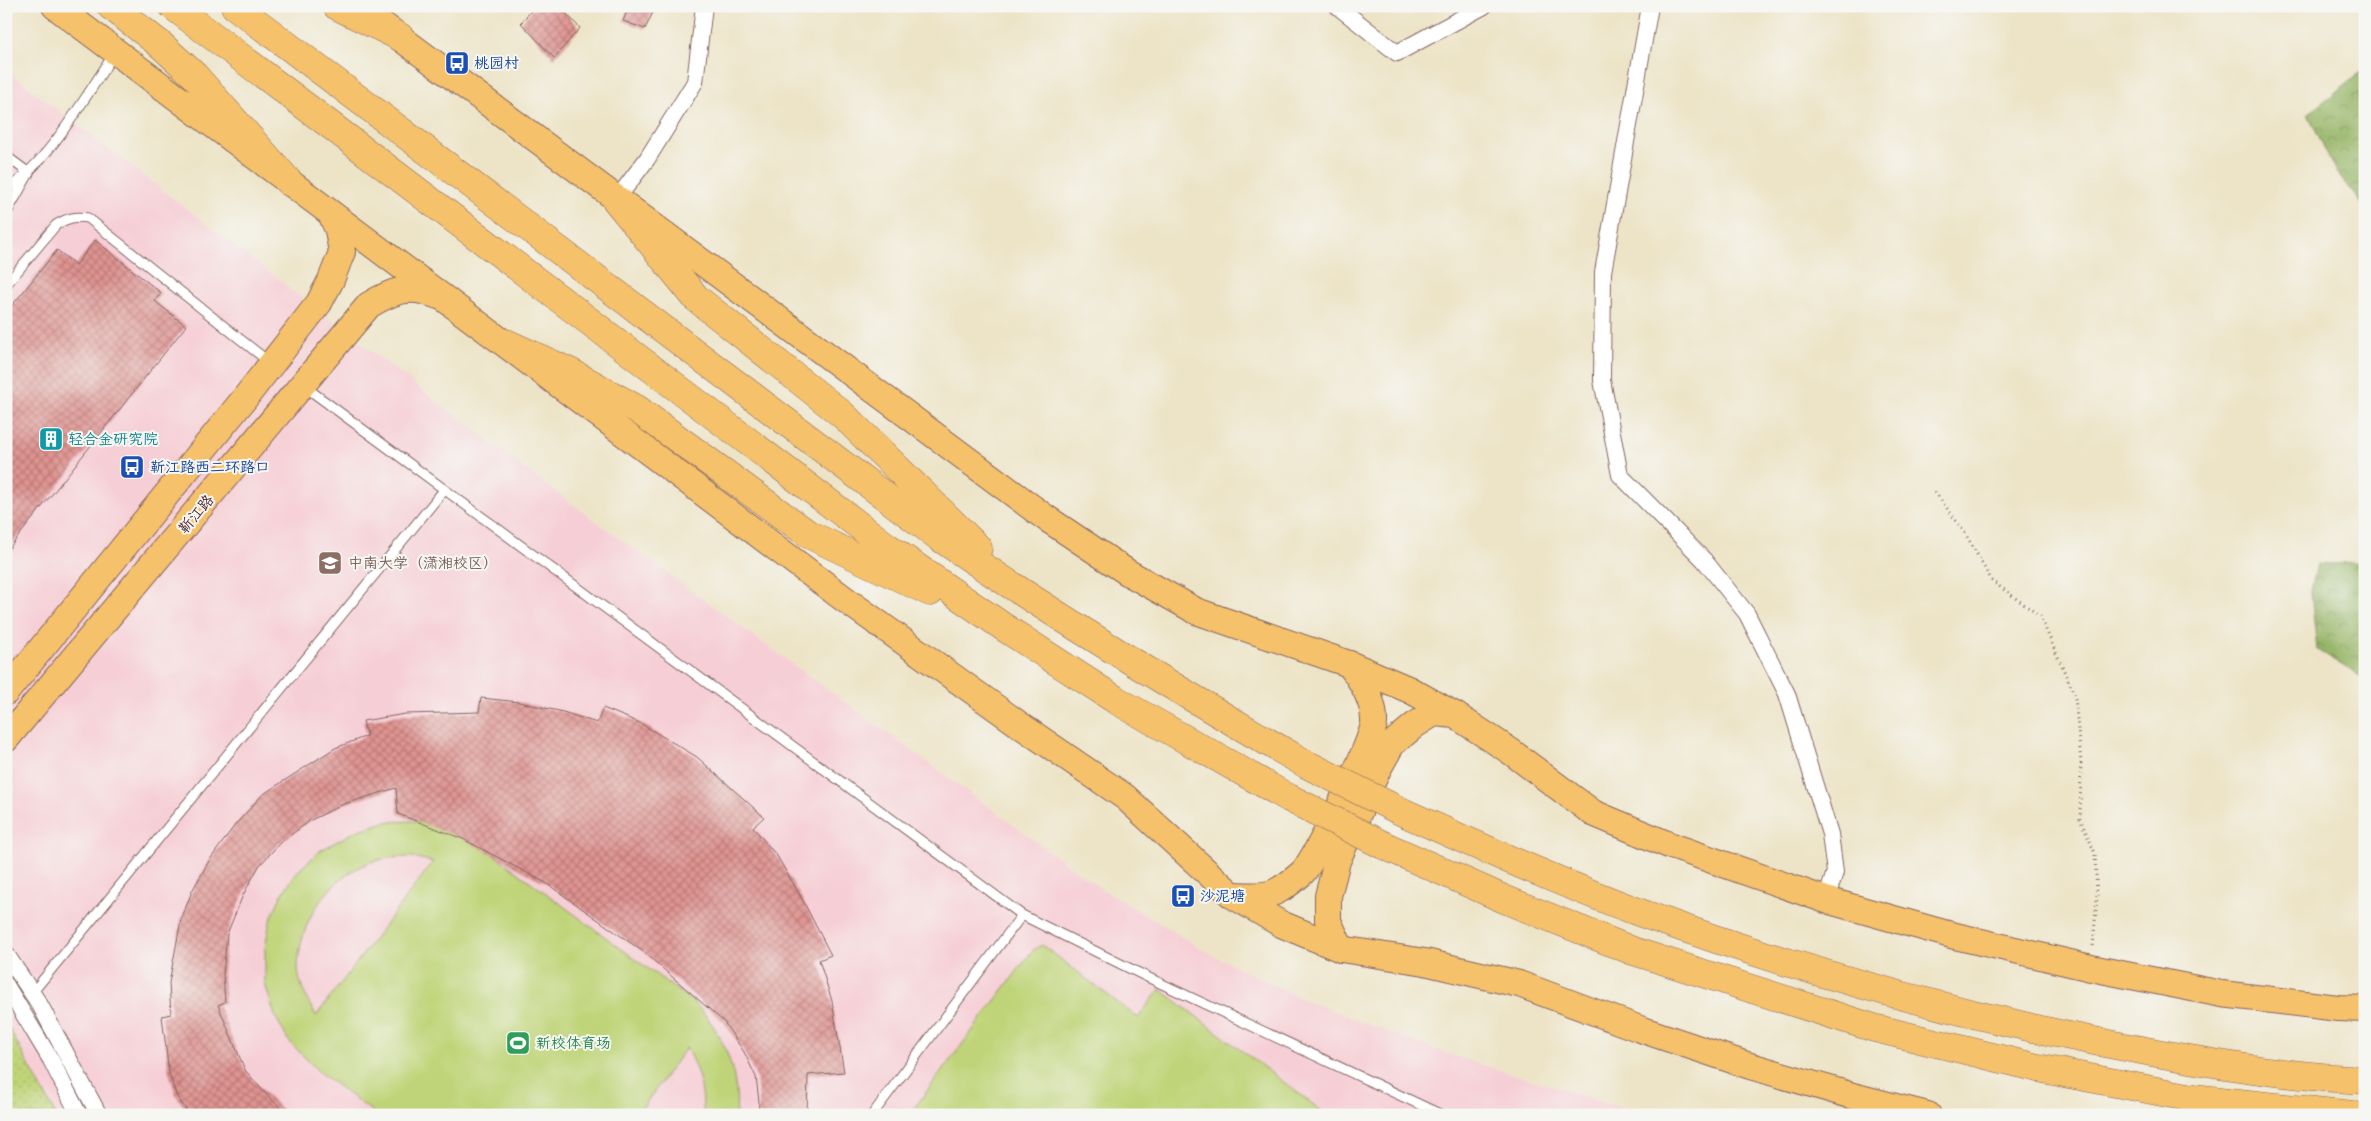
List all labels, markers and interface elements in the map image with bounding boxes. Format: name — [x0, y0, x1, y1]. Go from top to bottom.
bus stop icon: 桃园村 — [444, 50, 470, 76]
place label: 桃园村 — [474, 54, 519, 73]
building icon: 轻合金研究院 — [38, 426, 64, 452]
place label: 轻合金研究院 — [68, 430, 158, 449]
bus stop icon: 靳江路西二环路口 — [119, 454, 145, 480]
place label: 靳江路西二环路口 — [150, 458, 270, 477]
street label: 靳江路 — [175, 491, 218, 538]
school or university icon: 中南大学（潇湘校区） — [317, 550, 343, 576]
place label: 中南大学（潇湘校区） — [348, 554, 498, 573]
bus stop icon: 沙泥塘 — [1170, 883, 1196, 909]
place label: 沙泥塘 — [1200, 887, 1245, 906]
sports icon: 新校体育场 — [505, 1030, 531, 1056]
place label: 新校体育场 — [536, 1034, 611, 1053]

